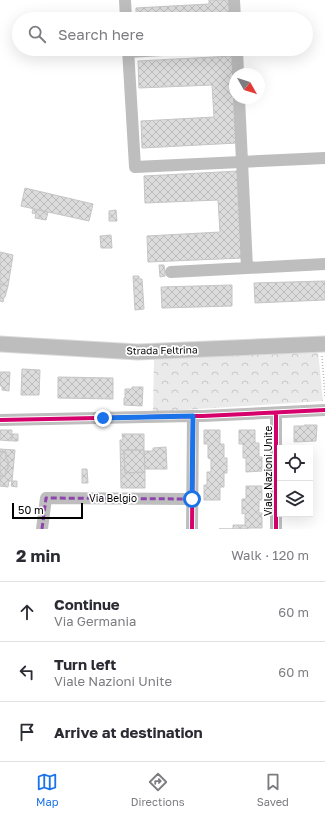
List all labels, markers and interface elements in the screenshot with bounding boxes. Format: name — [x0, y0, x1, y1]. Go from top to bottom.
search box — [12, 12, 313, 56]
icon: search — [26, 23, 48, 45]
text: Search here — [58, 25, 144, 43]
north arrow — [229, 68, 265, 104]
street label: Strada Feltrina — [126, 343, 198, 357]
route end — [94, 409, 112, 427]
street label: Viale Nazioni Unite — [262, 425, 274, 516]
map controls — [277, 445, 313, 517]
button: locate — [277, 445, 313, 481]
button: layers — [277, 481, 313, 517]
route start — [183, 490, 201, 508]
street label: Via Belgio — [89, 492, 137, 504]
scale bar — [12, 501, 83, 520]
text: 50 m — [18, 503, 44, 516]
text: 2 min — [16, 545, 60, 566]
text: Walk · 120 m — [231, 547, 309, 563]
text: Continue — [54, 595, 120, 613]
icon: ahead — [16, 601, 38, 623]
text: 60 m — [278, 604, 309, 620]
text: Via Germania — [54, 613, 136, 629]
text: Turn left — [54, 655, 116, 673]
icon: left — [16, 661, 38, 683]
text: 60 m — [278, 664, 309, 680]
text: Viale Nazioni Unite — [54, 673, 172, 689]
icon: arrive — [16, 721, 38, 743]
text: Arrive at destination — [54, 723, 203, 741]
tab: Map — [36, 771, 59, 808]
tab: Directions — [131, 771, 185, 808]
tab: Saved — [257, 771, 289, 808]

